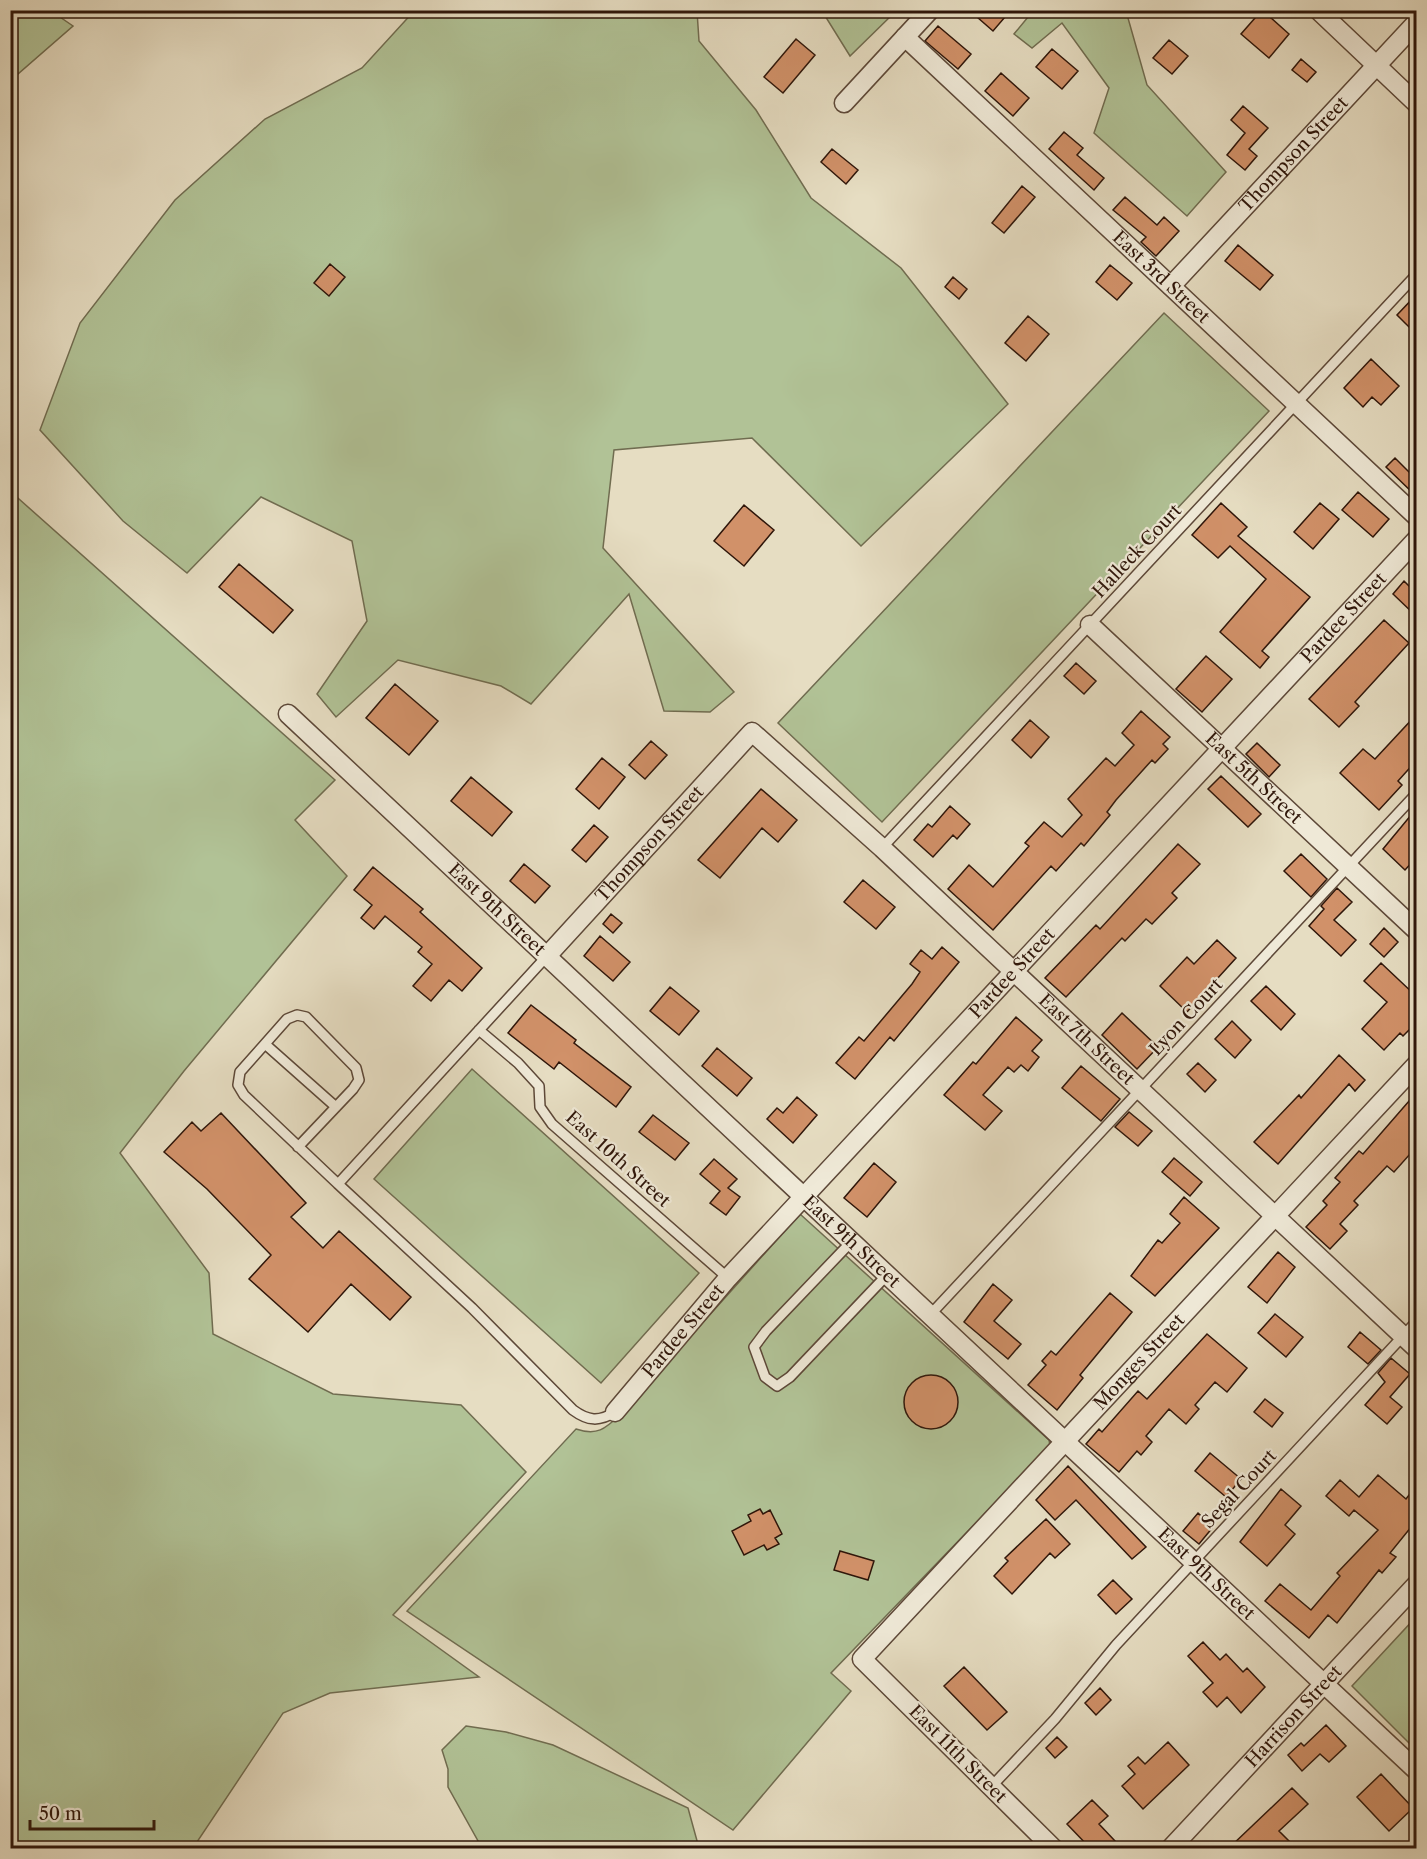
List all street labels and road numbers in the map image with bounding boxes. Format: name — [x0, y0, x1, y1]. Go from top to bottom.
street label: Thompson Street — [1235, 92, 1353, 217]
street label: East 3rd Street — [1108, 226, 1215, 328]
street label: Halleck Court — [1088, 499, 1186, 602]
street label: Pardee Street — [1296, 567, 1391, 667]
street label: East 5th Street — [1201, 728, 1307, 829]
street label: Thompson Street — [591, 781, 709, 907]
street label: East 9th Street — [444, 859, 550, 961]
street label: Pardee Street — [965, 923, 1060, 1023]
street label: Lyon Court — [1145, 973, 1228, 1060]
street label: East 7th Street — [1034, 989, 1139, 1090]
street label: East 10th Street — [561, 1106, 675, 1212]
street label: East 9th Street — [798, 1191, 905, 1293]
street label: Pardee Street — [638, 1279, 729, 1382]
street label: Monges Street — [1089, 1309, 1190, 1414]
street label: Segal Court — [1197, 1445, 1282, 1533]
street label: East 9th Street — [1153, 1523, 1260, 1625]
street label: Harrison Street — [1241, 1660, 1347, 1772]
street label: East 11th Street — [904, 1700, 1012, 1808]

